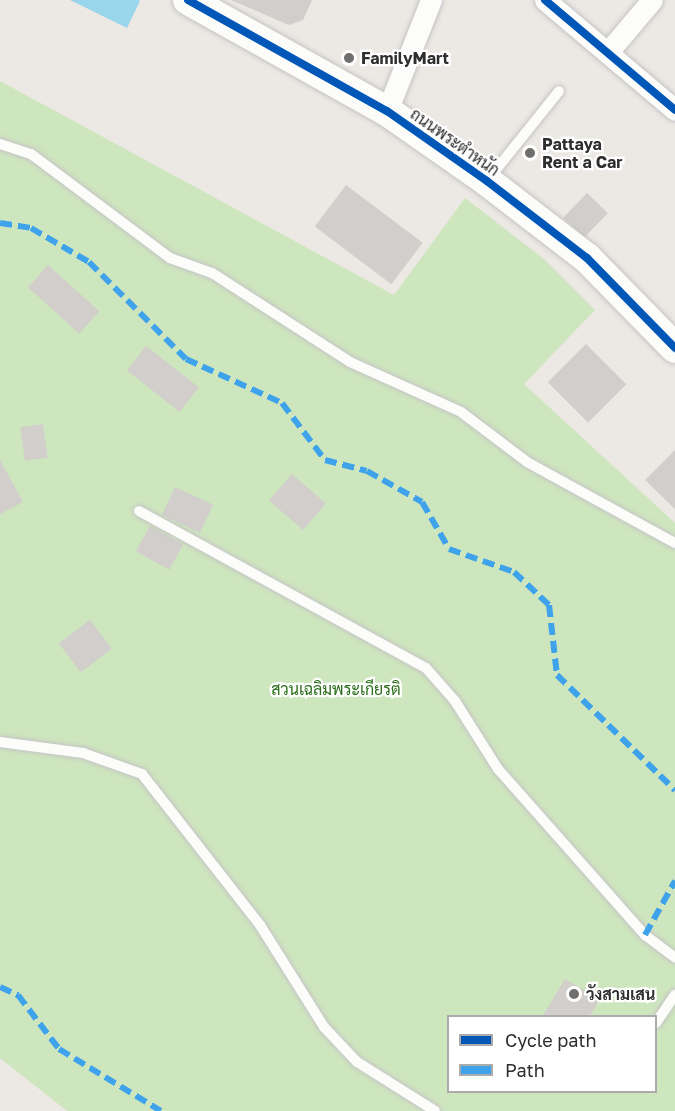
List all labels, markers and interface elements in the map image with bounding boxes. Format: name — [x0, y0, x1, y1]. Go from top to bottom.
place label: FamilyMart — [361, 48, 449, 68]
marker: FamilyMart — [342, 51, 356, 65]
street label: ถนนพระตำหนัก — [407, 104, 503, 180]
place label: Pattaya Rent a Car — [542, 134, 623, 172]
marker: Pattaya Rent a Car — [523, 146, 537, 160]
park label: สวนเฉลิมพระเกียรติ — [271, 679, 401, 699]
place label: วังสามเสน — [586, 984, 655, 1004]
marker: วังสามเสน — [567, 987, 581, 1001]
legend — [447, 1015, 657, 1093]
text: Cycle path — [505, 1029, 597, 1051]
text: Path — [505, 1059, 545, 1081]

